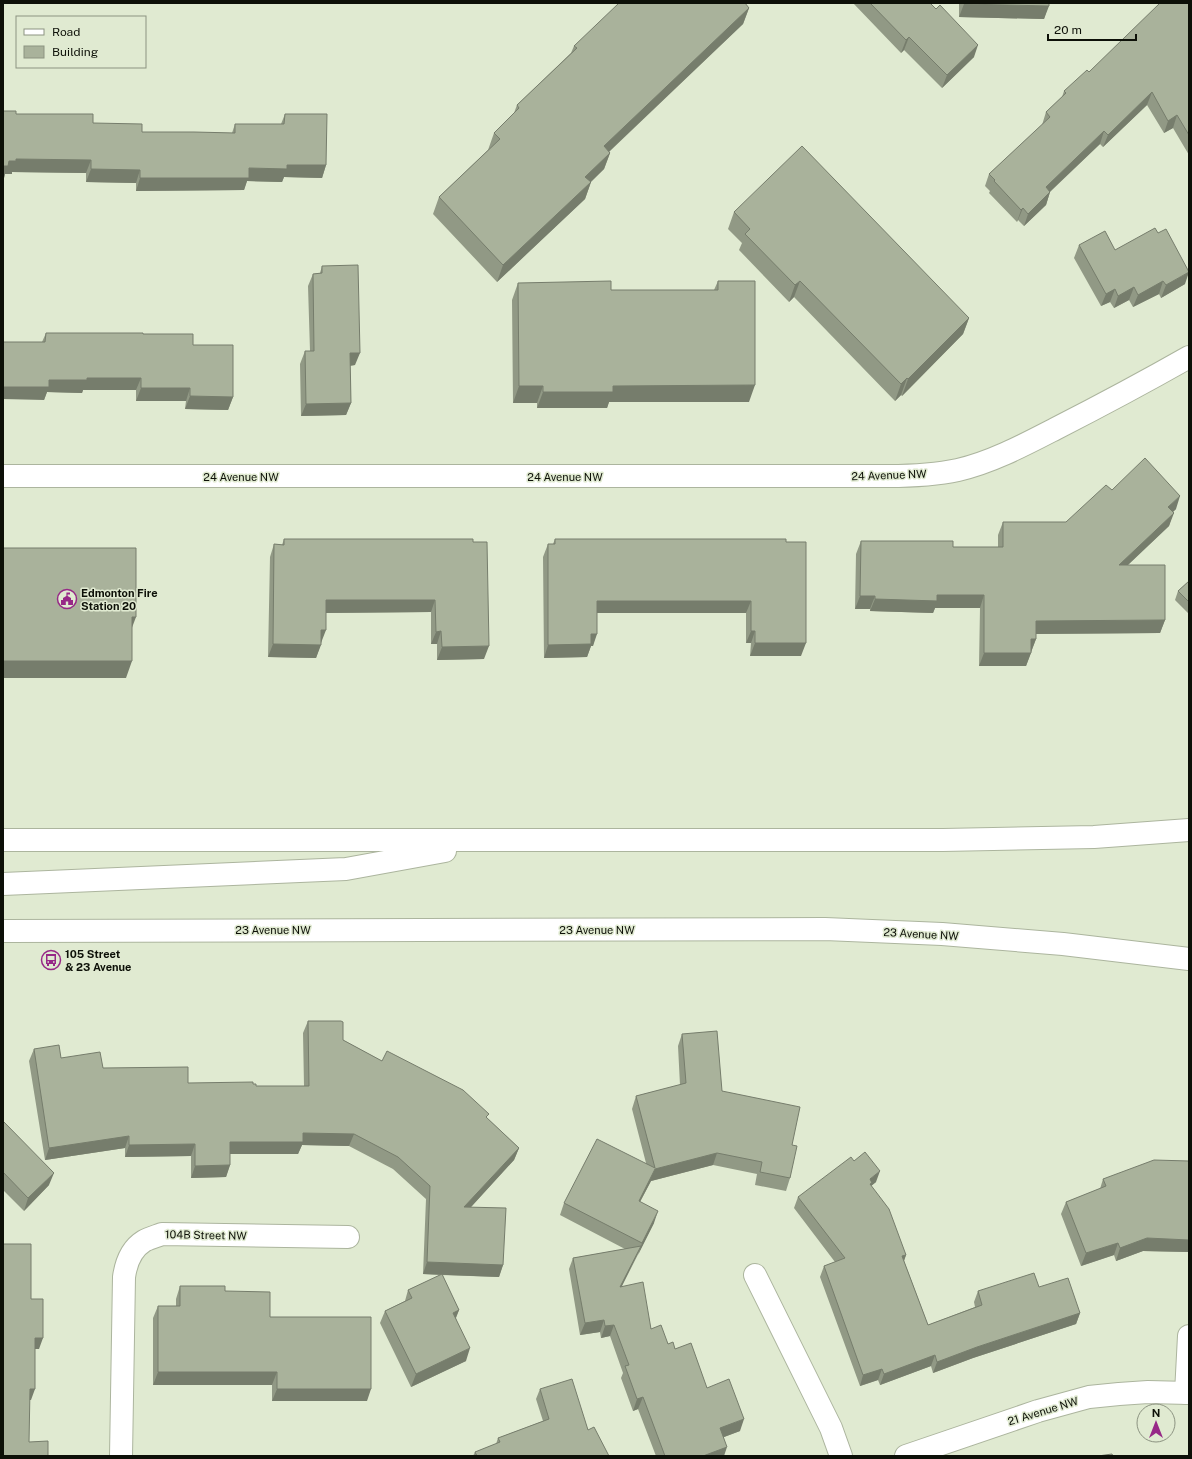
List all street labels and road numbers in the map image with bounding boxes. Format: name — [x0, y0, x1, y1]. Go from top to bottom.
street label: 24 Avenue NW — [851, 468, 927, 482]
street label: 24 Avenue NW — [203, 471, 279, 483]
street label: 24 Avenue NW — [527, 471, 603, 483]
street label: 23 Avenue NW — [235, 924, 311, 936]
street label: 23 Avenue NW — [559, 924, 635, 936]
street label: 23 Avenue NW — [883, 926, 959, 942]
street label: 104B Street NW — [165, 1228, 247, 1242]
street label: 21 Avenue NW — [1006, 1394, 1080, 1427]

